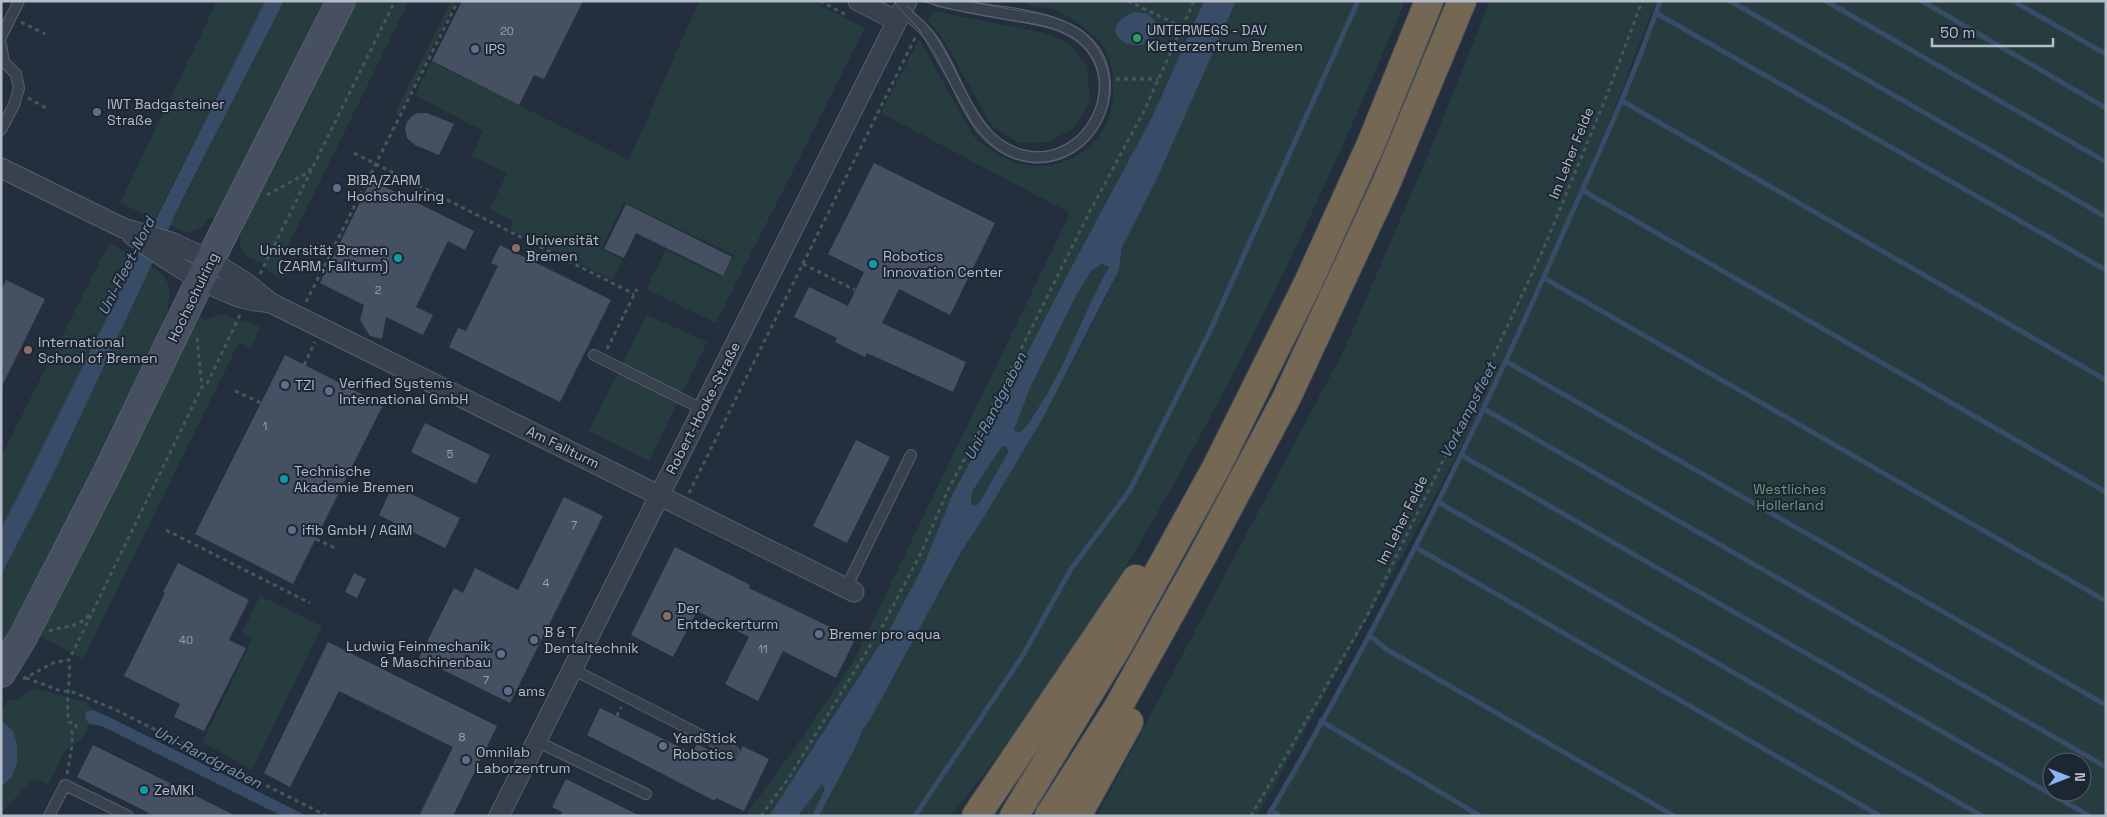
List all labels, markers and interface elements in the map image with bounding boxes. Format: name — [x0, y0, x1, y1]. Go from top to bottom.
scale bar — [1932, 15, 2053, 47]
place label: UNTERWEGS - DAV Kletterzentrum Bremen — [1147, 21, 1303, 55]
text: 50 m — [1940, 23, 1975, 42]
house number: 20 — [500, 24, 514, 38]
marker: UNTERWEGS - DAV Kletterzentrum Bremen — [1131, 32, 1143, 44]
place label: IPS — [485, 40, 505, 58]
marker: IPS — [469, 43, 481, 55]
place label: IWT Badgasteiner Straße — [107, 95, 225, 129]
street label: Im Leher Felde — [1544, 105, 1598, 201]
marker: IWT Badgasteiner Straße — [91, 106, 103, 118]
place label: BIBA/ZARM Hochschulring — [347, 171, 444, 205]
marker: BIBA/ZARM Hochschulring — [331, 182, 343, 194]
water label: Uni-Fleet-Nord — [93, 212, 160, 318]
place label: Universität Bremen — [526, 231, 599, 265]
place label: Universität Bremen (ZARM, Fallturm) — [260, 241, 388, 275]
marker: Universität Bremen — [510, 242, 522, 254]
place label: Robotics Innovation Center — [883, 247, 1003, 281]
street label: Hochschulring — [164, 249, 222, 345]
marker: Universität Bremen (ZARM, Fallturm) — [392, 252, 404, 264]
marker: Robotics Innovation Center — [867, 258, 879, 270]
house number: 2 — [375, 283, 382, 297]
place label: International School of Bremen — [38, 333, 158, 367]
street label: Robert-Hooke-Straße — [662, 339, 744, 477]
marker: International School of Bremen — [22, 344, 34, 356]
water label: Uni-Randgraben — [960, 348, 1031, 463]
water label: Vorkampsfleet — [1436, 357, 1501, 461]
place label: Verified Systems International GmbH — [339, 374, 468, 408]
place label: TZI — [295, 376, 315, 394]
marker: TZI — [279, 379, 291, 391]
marker: Verified Systems International GmbH — [323, 385, 335, 397]
house number: 1 — [263, 419, 267, 433]
street label: Am Fallturm — [523, 422, 603, 472]
house number: 5 — [447, 447, 454, 461]
place label: Technische Akademie Bremen — [294, 462, 414, 496]
street label: Im Leher Felde — [1373, 472, 1431, 568]
marker: Technische Akademie Bremen — [278, 473, 290, 485]
park label: Westliches Hollerland — [1753, 480, 1827, 514]
house number: 7 — [571, 518, 577, 532]
place label: ifib GmbH / AGIM — [302, 521, 412, 539]
marker: ifib GmbH / AGIM — [286, 524, 298, 536]
house number: 4 — [543, 576, 550, 590]
place label: Der Entdeckerturm — [677, 599, 778, 633]
marker: Der Entdeckerturm — [661, 610, 673, 622]
place label: B & T Dentaltechnik — [544, 623, 639, 657]
place label: Bremer pro aqua — [829, 625, 941, 643]
marker: Bremer pro aqua — [813, 628, 825, 640]
house number: 40 — [179, 633, 193, 647]
marker: B & T Dentaltechnik — [528, 634, 540, 646]
place label: Ludwig Feinmechanik & Maschinenbau — [346, 637, 491, 671]
house number: 11 — [758, 642, 768, 656]
marker: Ludwig Feinmechanik & Maschinenbau — [495, 648, 507, 660]
house number: 7 — [483, 673, 489, 687]
place label: ams — [518, 682, 545, 700]
marker: ams — [502, 685, 514, 697]
water label: Uni-Randgraben — [151, 722, 266, 793]
place label: YardStick Robotics — [673, 729, 737, 763]
house number: 8 — [459, 730, 466, 744]
marker: YardStick Robotics — [657, 740, 669, 752]
place label: Omnilab Laborzentrum — [476, 743, 571, 777]
north arrow — [2042, 752, 2092, 802]
marker: Omnilab Laborzentrum — [460, 754, 472, 766]
text: N — [2071, 772, 2089, 782]
place label: ZeMKI — [154, 781, 194, 799]
marker: ZeMKI — [138, 784, 150, 796]

